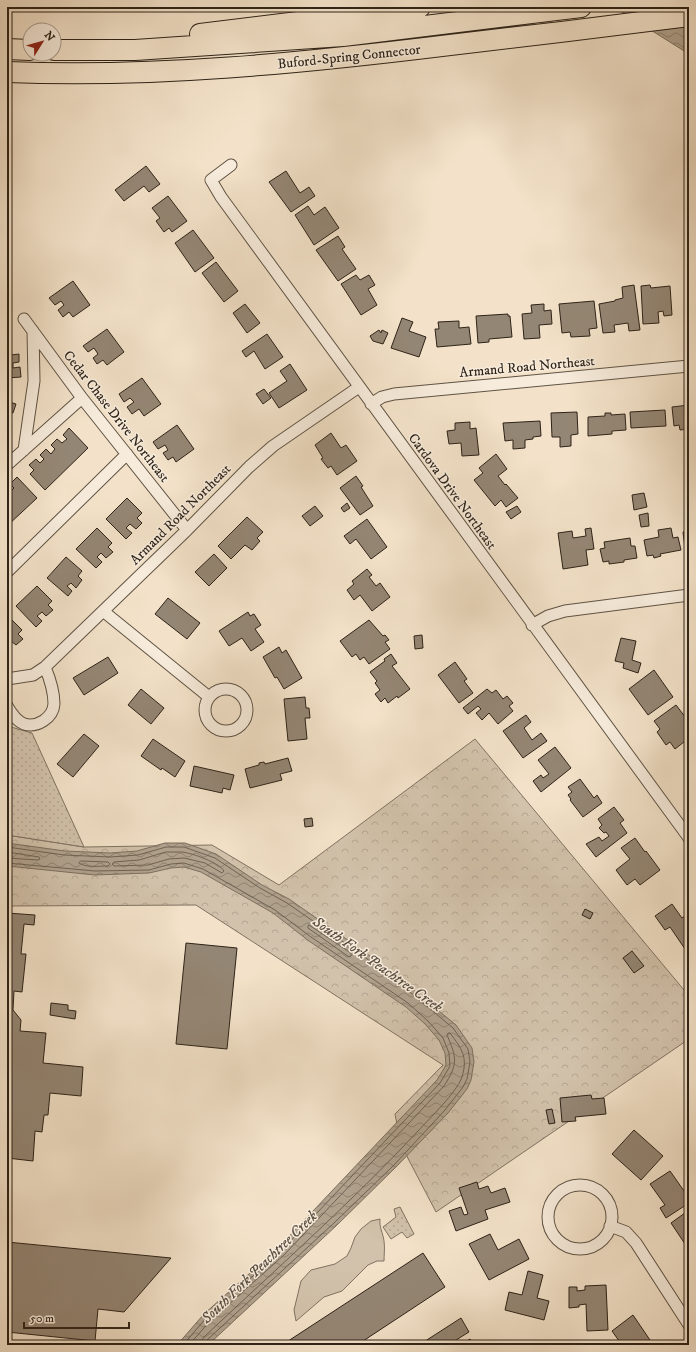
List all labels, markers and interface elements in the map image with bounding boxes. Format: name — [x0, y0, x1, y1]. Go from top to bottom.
north arrow — [22, 22, 62, 62]
text: N — [41, 29, 57, 44]
street label: Buford-Spring Connector — [277, 40, 422, 73]
street label: Cedar Chase Drive Northeast — [59, 347, 174, 487]
street label: Armand Road Northeast — [459, 352, 596, 382]
street label: Cardova Drive Northeast — [404, 430, 501, 554]
street label: Armand Road Northeast — [126, 460, 235, 569]
water label: South Fork Peachtree Creek — [308, 912, 447, 1017]
water label: South Fork Peachtree Creek — [196, 1206, 322, 1329]
scale bar — [24, 1304, 129, 1330]
text: 50 m — [30, 1311, 54, 1326]

